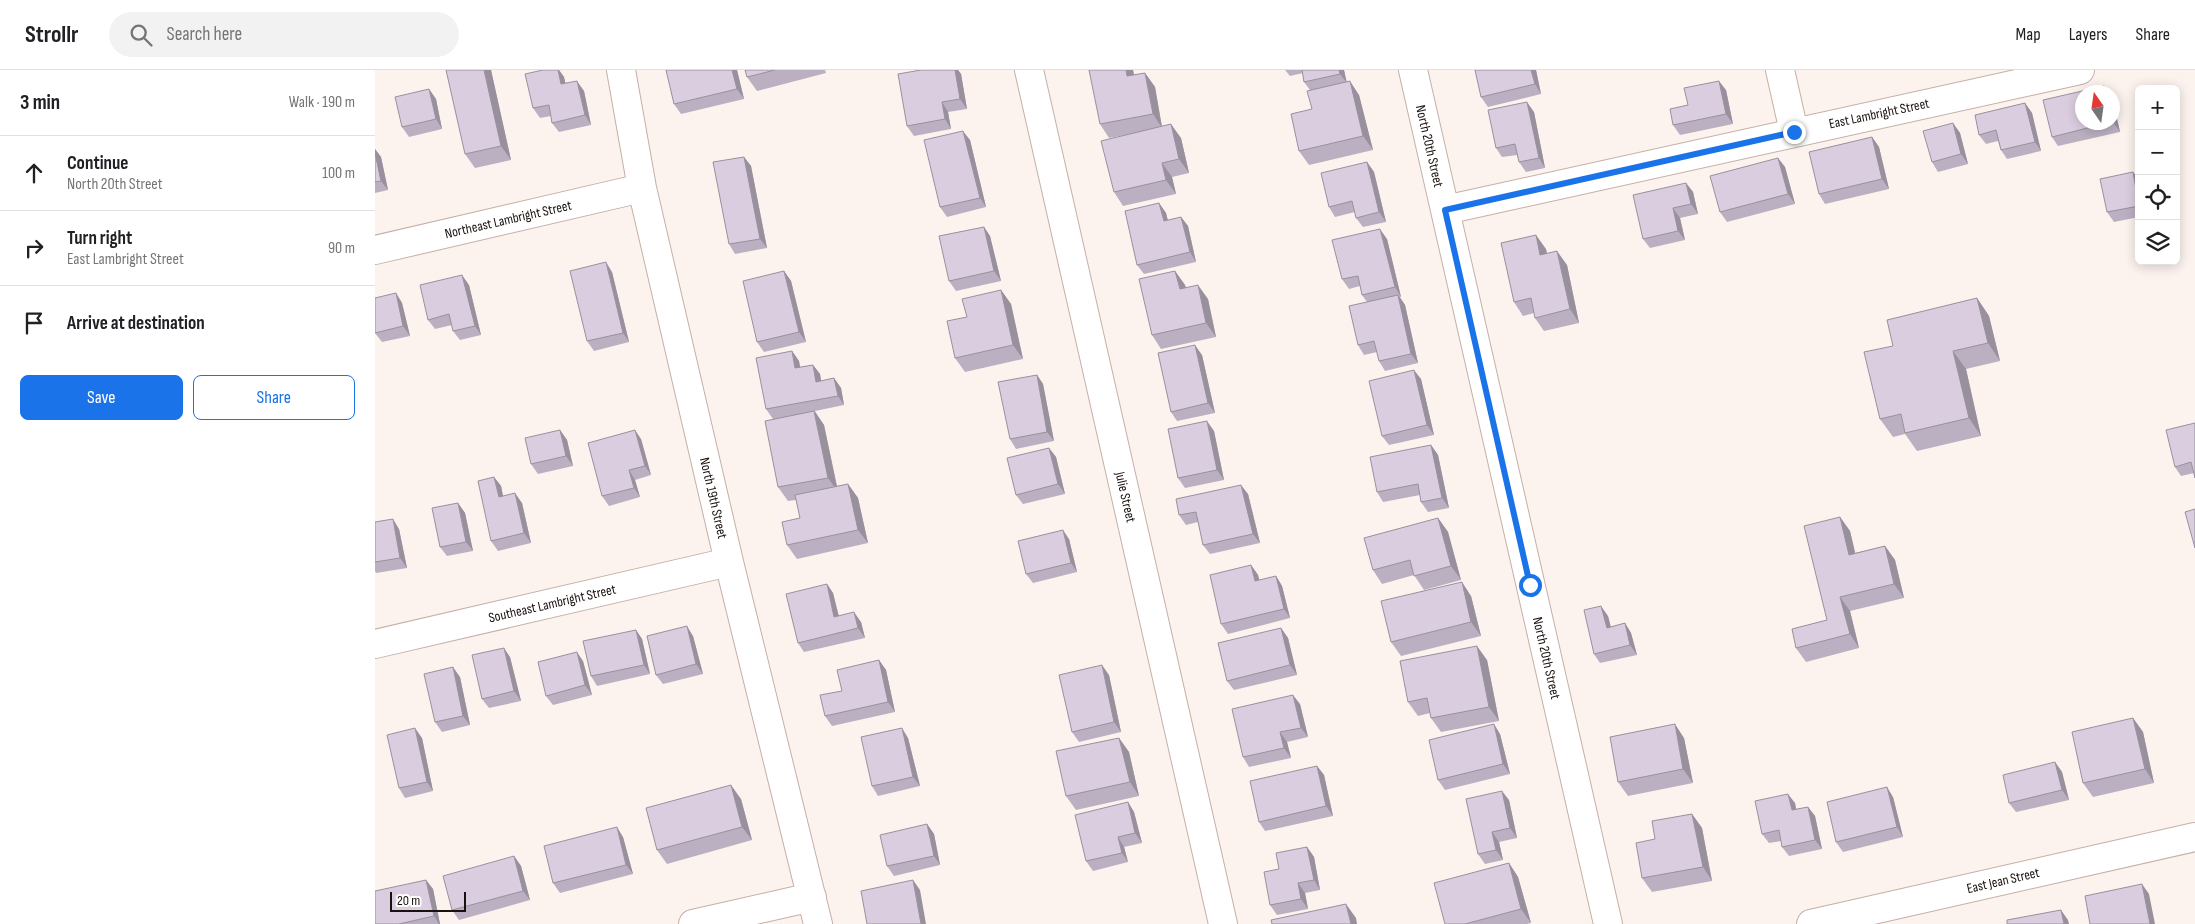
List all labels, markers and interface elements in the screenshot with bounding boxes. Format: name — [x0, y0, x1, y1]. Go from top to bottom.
search box — [109, 12, 459, 57]
text: Strollr — [25, 20, 79, 49]
icon: search — [127, 21, 155, 49]
text: Search here — [167, 23, 242, 46]
text: Map — [2016, 24, 2041, 45]
text: Layers — [2069, 24, 2108, 45]
text: Share — [2136, 24, 2170, 45]
north arrow — [2075, 85, 2120, 130]
map controls — [2135, 85, 2180, 265]
button: + — [2135, 85, 2180, 130]
text: 3 min — [20, 90, 60, 115]
text: Walk · 190 m — [289, 93, 355, 112]
street label: East Lambright Street — [1827, 95, 1931, 132]
street label: North 20th Street — [1412, 103, 1447, 189]
route end — [1783, 121, 1806, 144]
button: − — [2135, 130, 2180, 175]
text: Continue — [67, 152, 128, 175]
icon: ahead — [20, 159, 48, 187]
text: 100 m — [322, 164, 355, 183]
text: North 20th Street — [67, 175, 163, 194]
button: locate — [2135, 175, 2180, 220]
street label: Northeast Lambright Street — [443, 197, 573, 242]
button: layers — [2135, 220, 2180, 265]
text: Turn right — [67, 227, 132, 250]
icon: right — [20, 234, 48, 262]
text: 90 m — [328, 239, 355, 258]
text: East Lambright Street — [67, 250, 184, 269]
icon: arrive — [20, 309, 48, 337]
text: Arrive at destination — [67, 312, 205, 335]
button: Save — [20, 375, 183, 420]
button: Share — [193, 375, 355, 420]
street label: North 19th Street — [696, 456, 731, 540]
street label: Julie Street — [1111, 469, 1140, 524]
route start — [1519, 574, 1542, 597]
street label: Southeast Lambright Street — [487, 581, 617, 626]
street label: North 20th Street — [1529, 615, 1564, 701]
street label: East Jean Street — [1965, 864, 2041, 897]
scale bar — [390, 889, 466, 912]
text: 20 m — [397, 892, 420, 909]

